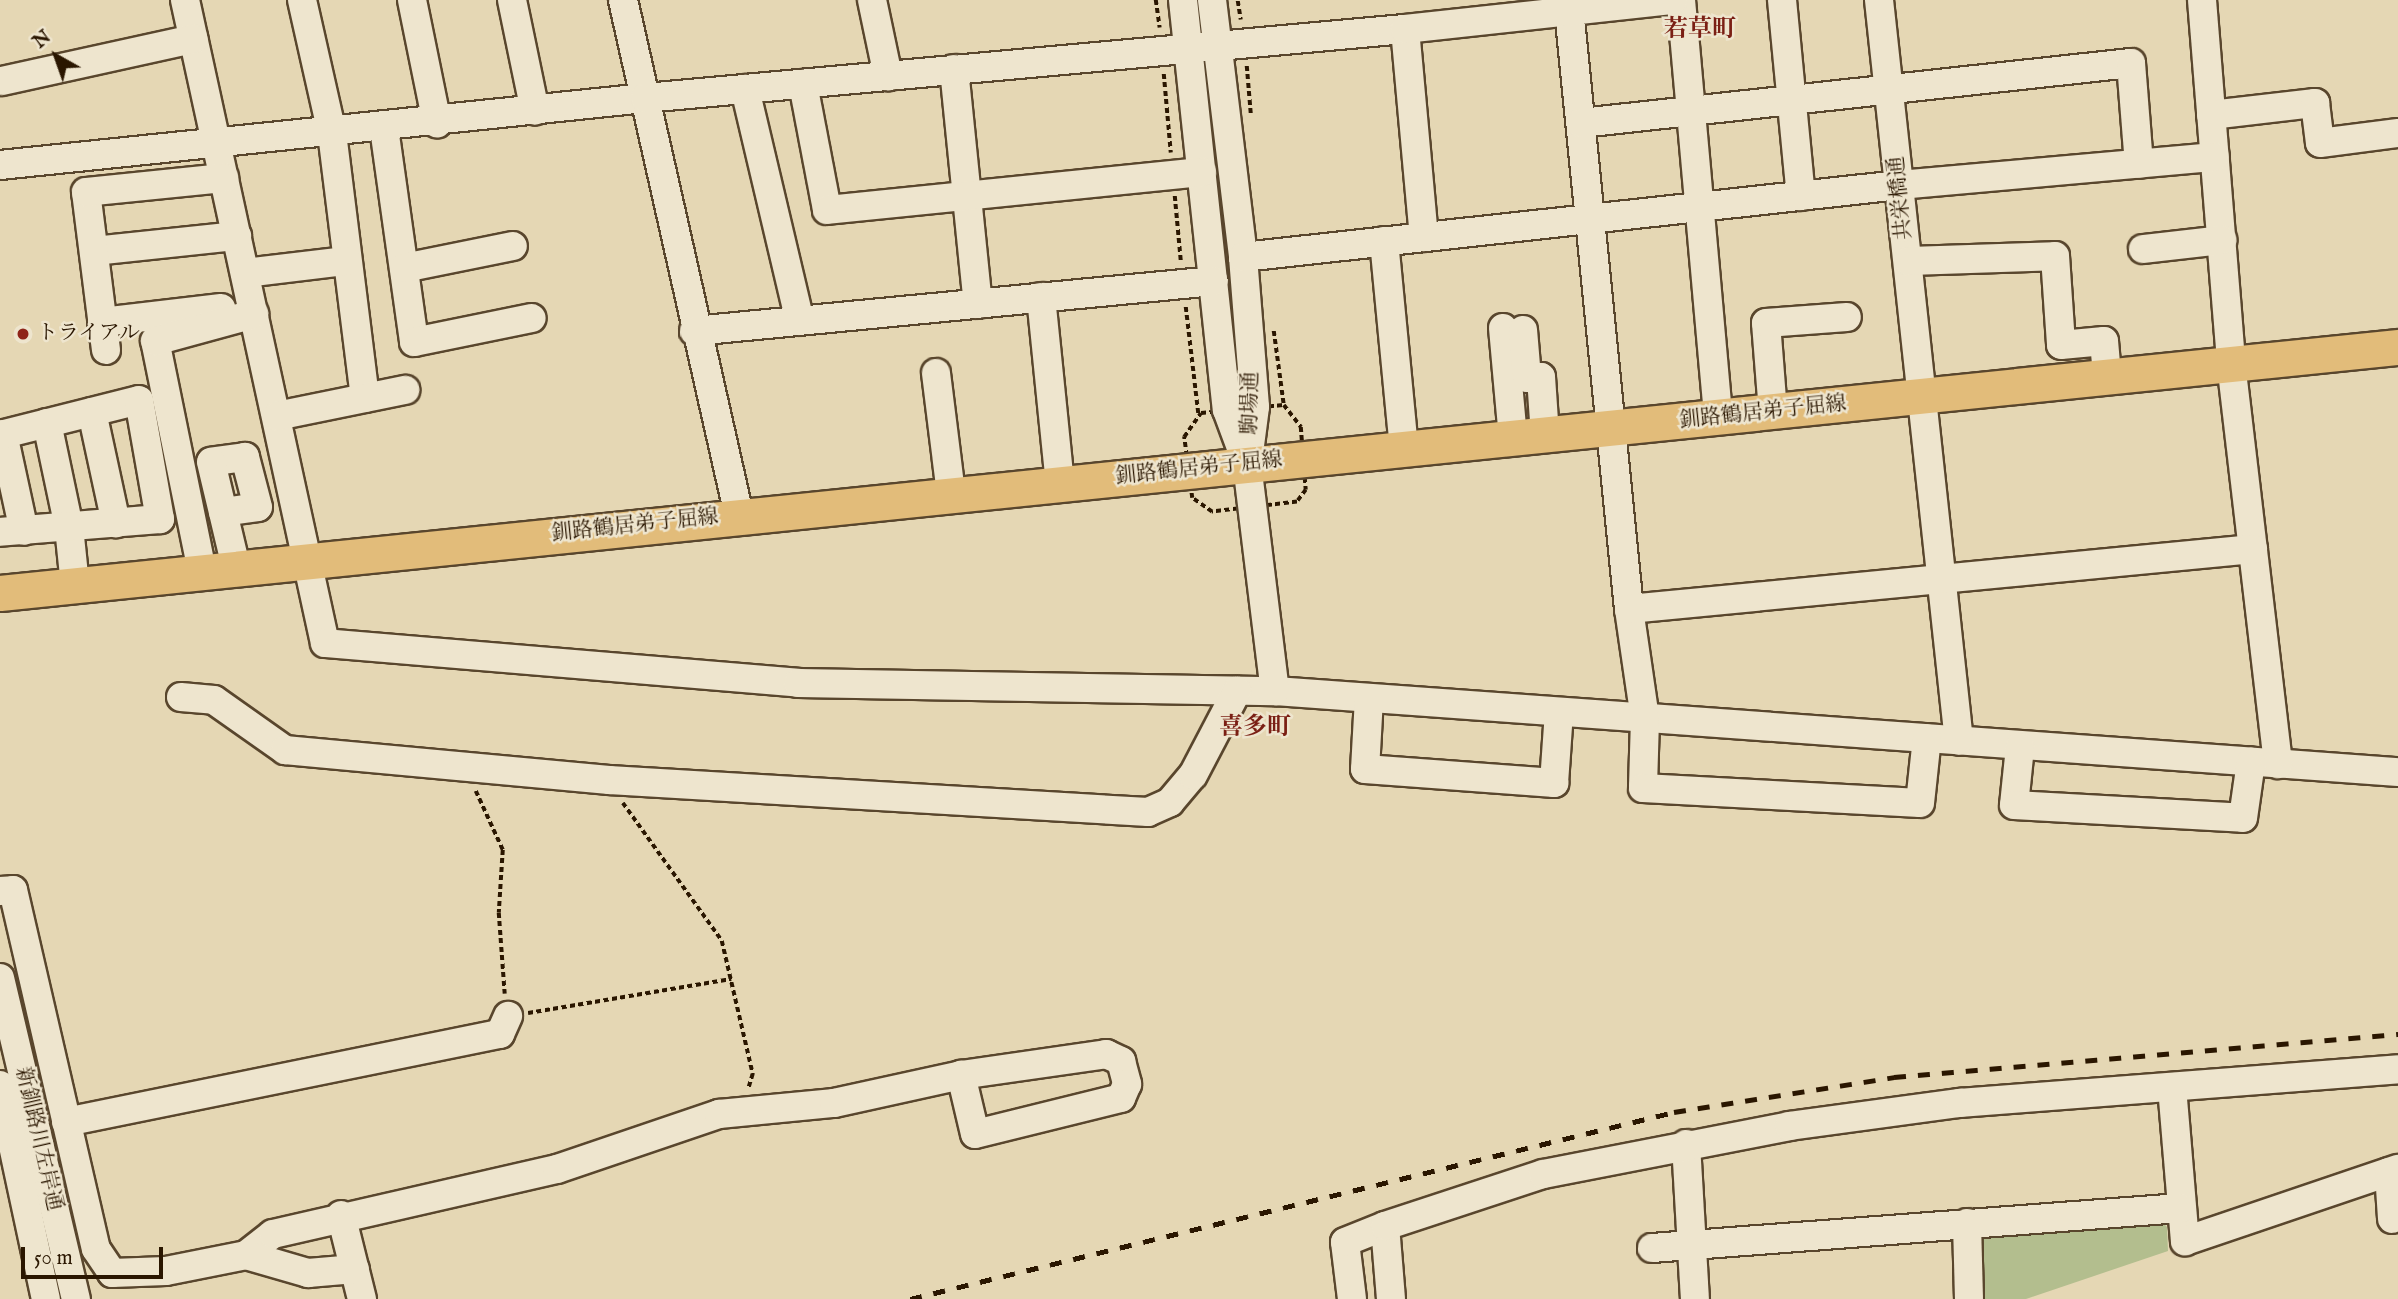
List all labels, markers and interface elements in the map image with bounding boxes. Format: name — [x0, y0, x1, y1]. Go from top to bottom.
district label: 若草町 — [1664, 16, 1736, 44]
north arrow — [21, 21, 91, 91]
text: N — [28, 25, 57, 54]
street label: 共栄橋通 — [1884, 155, 1918, 241]
place label: トライアル — [37, 321, 142, 347]
marker: トライアル — [15, 326, 31, 342]
street label: 駒場通 — [1238, 371, 1264, 435]
street label: 釧路鶴居弟子屈線 — [1678, 392, 1848, 434]
street label: 釧路鶴居弟子屈線 — [1114, 448, 1284, 490]
street label: 釧路鶴居弟子屈線 — [550, 505, 720, 547]
district label: 喜多町 — [1219, 714, 1291, 742]
street label: 新釧路川左岸通 — [9, 1065, 67, 1213]
scale bar — [24, 1232, 166, 1276]
text: 50 m — [34, 1245, 73, 1272]

